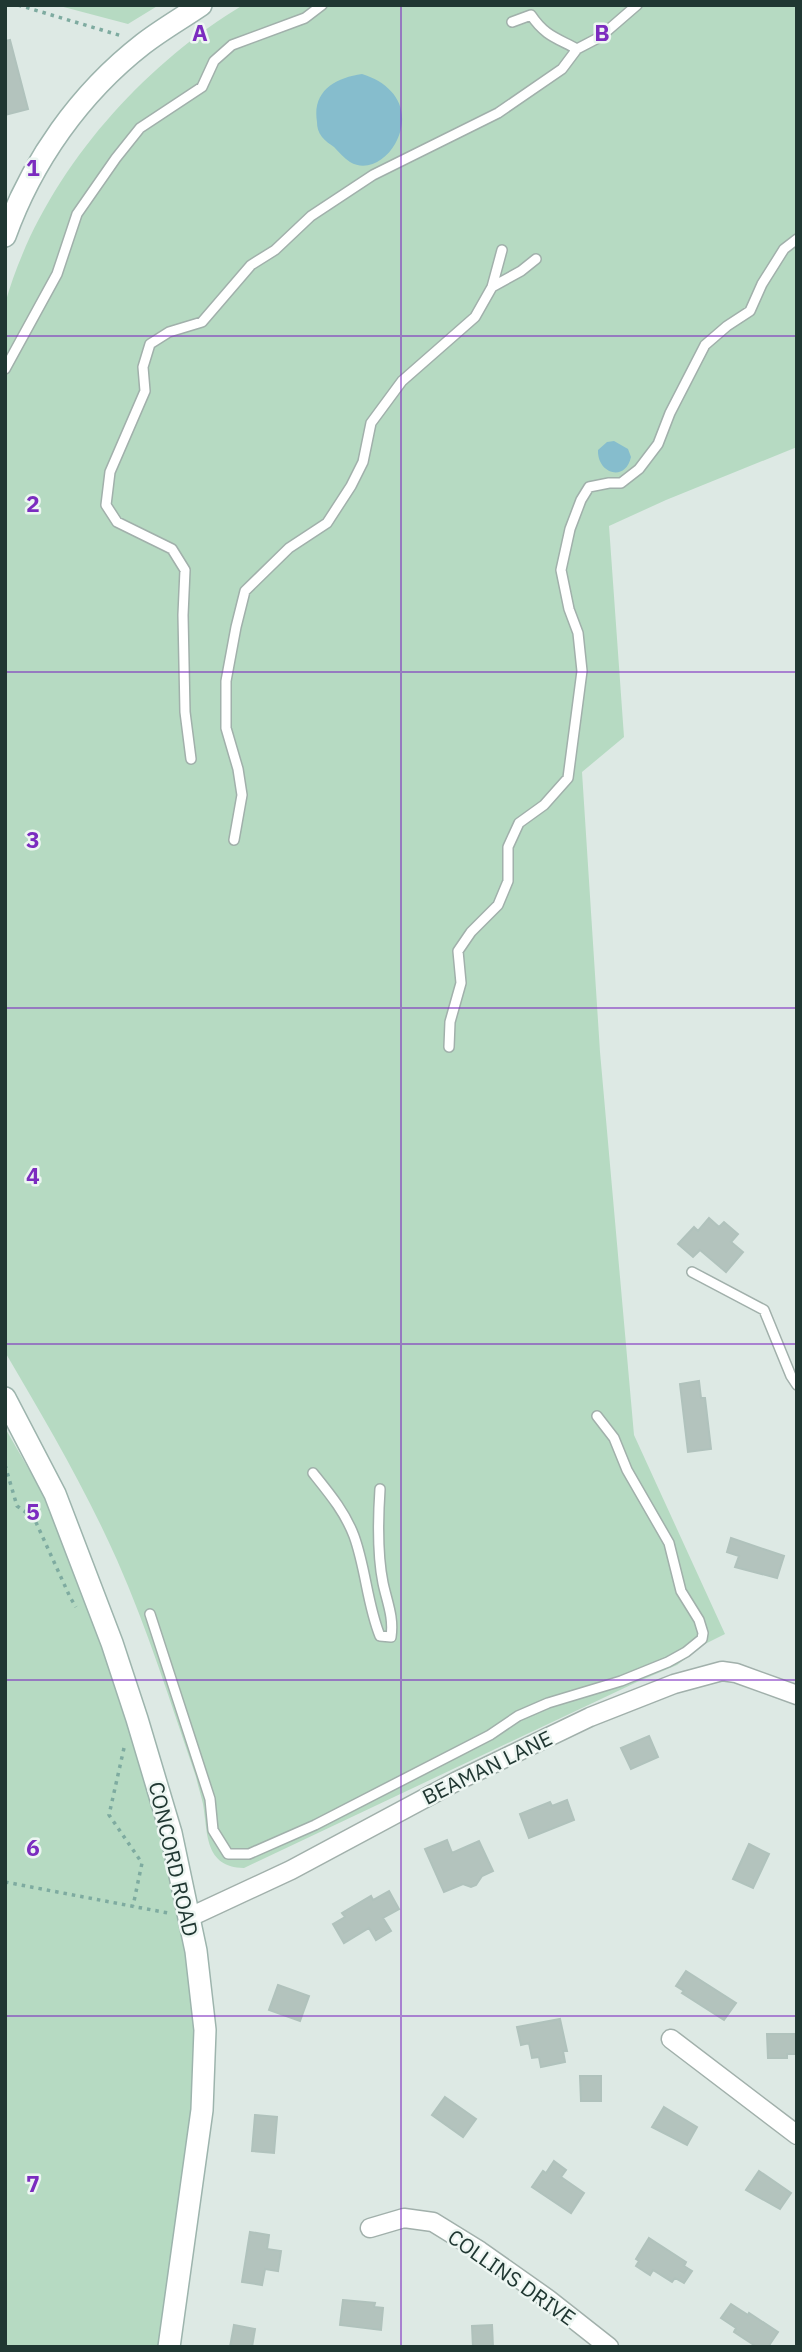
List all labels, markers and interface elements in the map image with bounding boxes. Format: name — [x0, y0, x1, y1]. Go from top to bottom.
text: A — [192, 17, 208, 47]
text: B — [594, 17, 610, 47]
text: 1 — [26, 152, 40, 182]
text: 2 — [26, 488, 40, 518]
text: 3 — [26, 824, 40, 854]
text: 4 — [26, 1160, 40, 1190]
text: 5 — [26, 1496, 40, 1526]
street label: BEAMAN LANE — [417, 1723, 557, 1811]
street label: CONCORD ROAD — [143, 1779, 205, 1939]
text: 6 — [26, 1832, 40, 1862]
text: 7 — [26, 2168, 40, 2198]
street label: COLLINS DRIVE — [443, 2223, 581, 2331]

